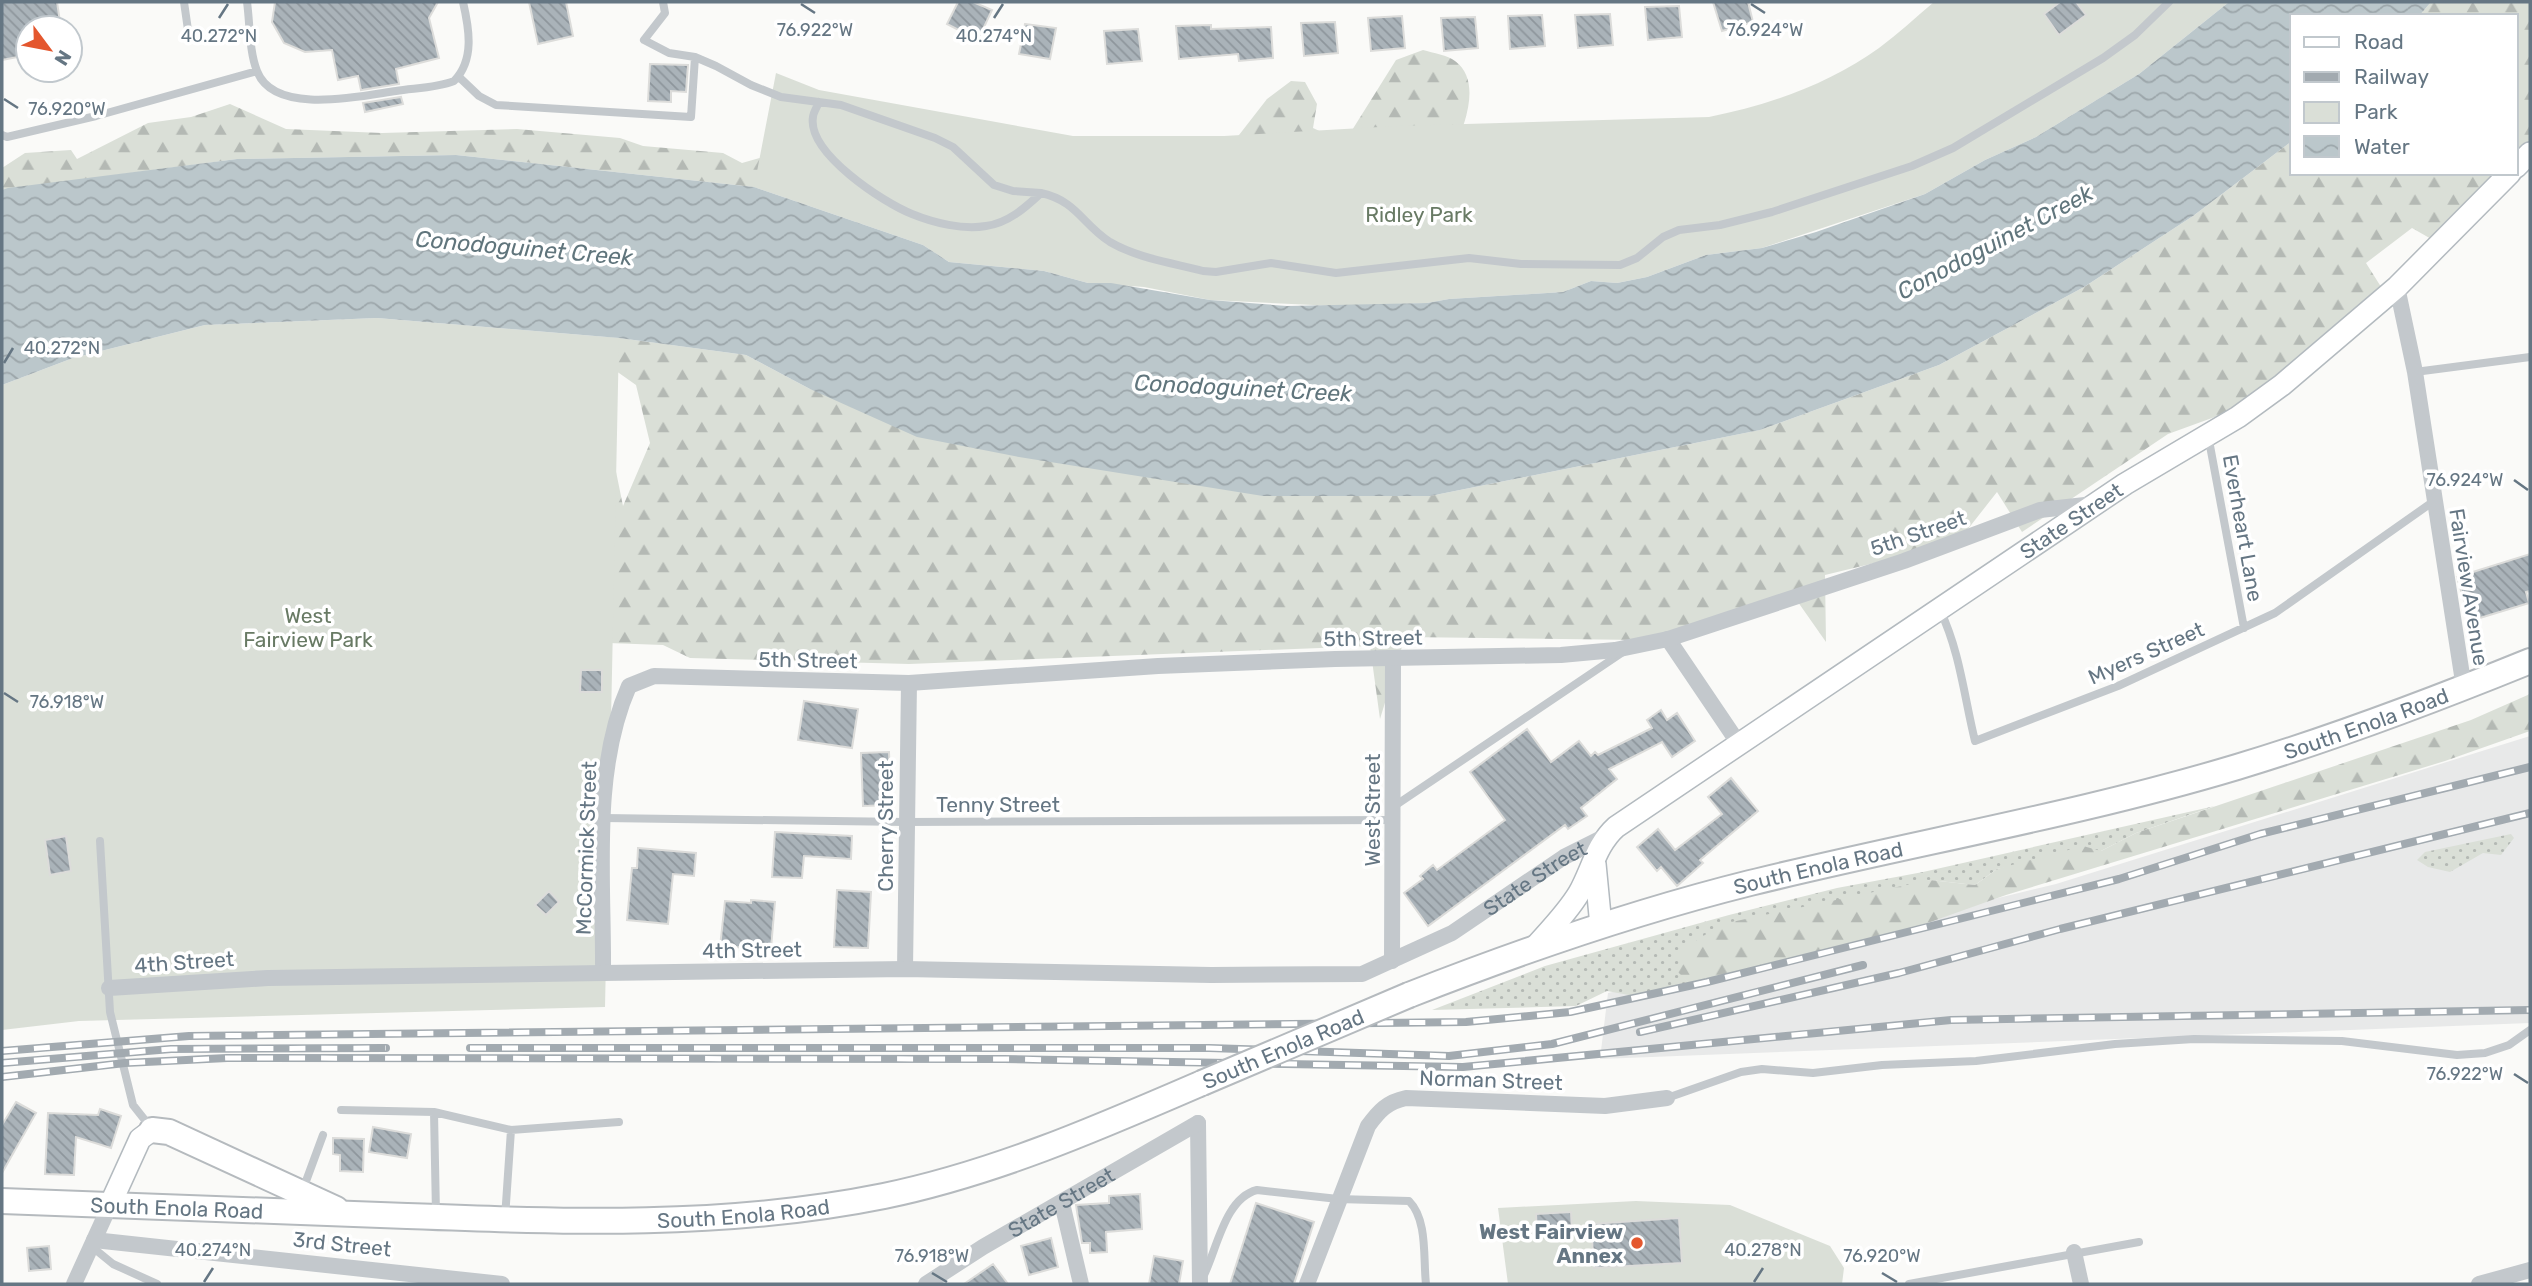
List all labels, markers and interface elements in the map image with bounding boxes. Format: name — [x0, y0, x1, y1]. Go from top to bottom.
north arrow — [14, 14, 84, 84]
legend — [2290, 14, 2518, 175]
text: 76.922°W — [777, 19, 853, 41]
text: 76.924°W — [1727, 19, 1803, 41]
text: 40.272°N — [181, 25, 257, 47]
text: 40.274°N — [956, 25, 1032, 47]
text: Road — [2354, 29, 2404, 54]
text: N — [50, 46, 76, 70]
text: Railway — [2354, 64, 2429, 89]
text: 76.920°W — [28, 98, 106, 120]
text: Park — [2354, 99, 2398, 124]
text: Water — [2354, 134, 2410, 159]
water label: Conodoguinet Creek — [1892, 178, 2099, 306]
park label: Ridley Park — [1365, 202, 1473, 227]
water label: Conodoguinet Creek — [414, 225, 635, 272]
text: 40.272°N — [24, 337, 100, 359]
water label: Conodoguinet Creek — [1133, 368, 1354, 408]
street label: Everheart Lane — [2218, 453, 2268, 603]
text: 76.924°W — [2427, 469, 2503, 491]
street label: State Street — [2015, 477, 2127, 564]
street label: 5th Street — [1867, 505, 1969, 561]
street label: Fairview Avenue — [2444, 507, 2494, 667]
park label: West Fairview Park — [243, 603, 373, 652]
street label: Myers Street — [2084, 616, 2208, 690]
street label: 5th Street — [1323, 625, 1423, 651]
street label: 5th Street — [758, 647, 858, 673]
street label: South Enola Road — [2280, 682, 2452, 764]
text: 76.918°W — [30, 691, 104, 713]
street label: West Street — [1360, 754, 1385, 866]
street label: Cherry Street — [873, 760, 898, 892]
street label: McCormick Street — [570, 761, 602, 935]
street label: Tenny Street — [936, 792, 1060, 817]
street label: State Street — [1478, 835, 1591, 921]
street label: South Enola Road — [1731, 836, 1905, 899]
street label: 4th Street — [702, 937, 802, 963]
street label: 4th Street — [133, 946, 235, 978]
street label: South Enola Road — [1198, 1003, 1368, 1094]
text: 76.922°W — [2427, 1063, 2503, 1085]
street label: Norman Street — [1419, 1065, 1563, 1095]
street label: State Street — [1003, 1162, 1119, 1242]
street label: South Enola Road — [90, 1192, 264, 1223]
street label: South Enola Road — [657, 1193, 831, 1232]
place label: West Fairview Annex — [1479, 1219, 1624, 1268]
street label: 3rd Street — [292, 1226, 392, 1262]
marker: West Fairview Annex — [1629, 1235, 1645, 1251]
text: 40.274°N — [175, 1239, 251, 1261]
text: 40.278°N — [1724, 1239, 1802, 1261]
text: 76.918°W — [895, 1245, 969, 1267]
text: 76.920°W — [1843, 1245, 1921, 1267]

